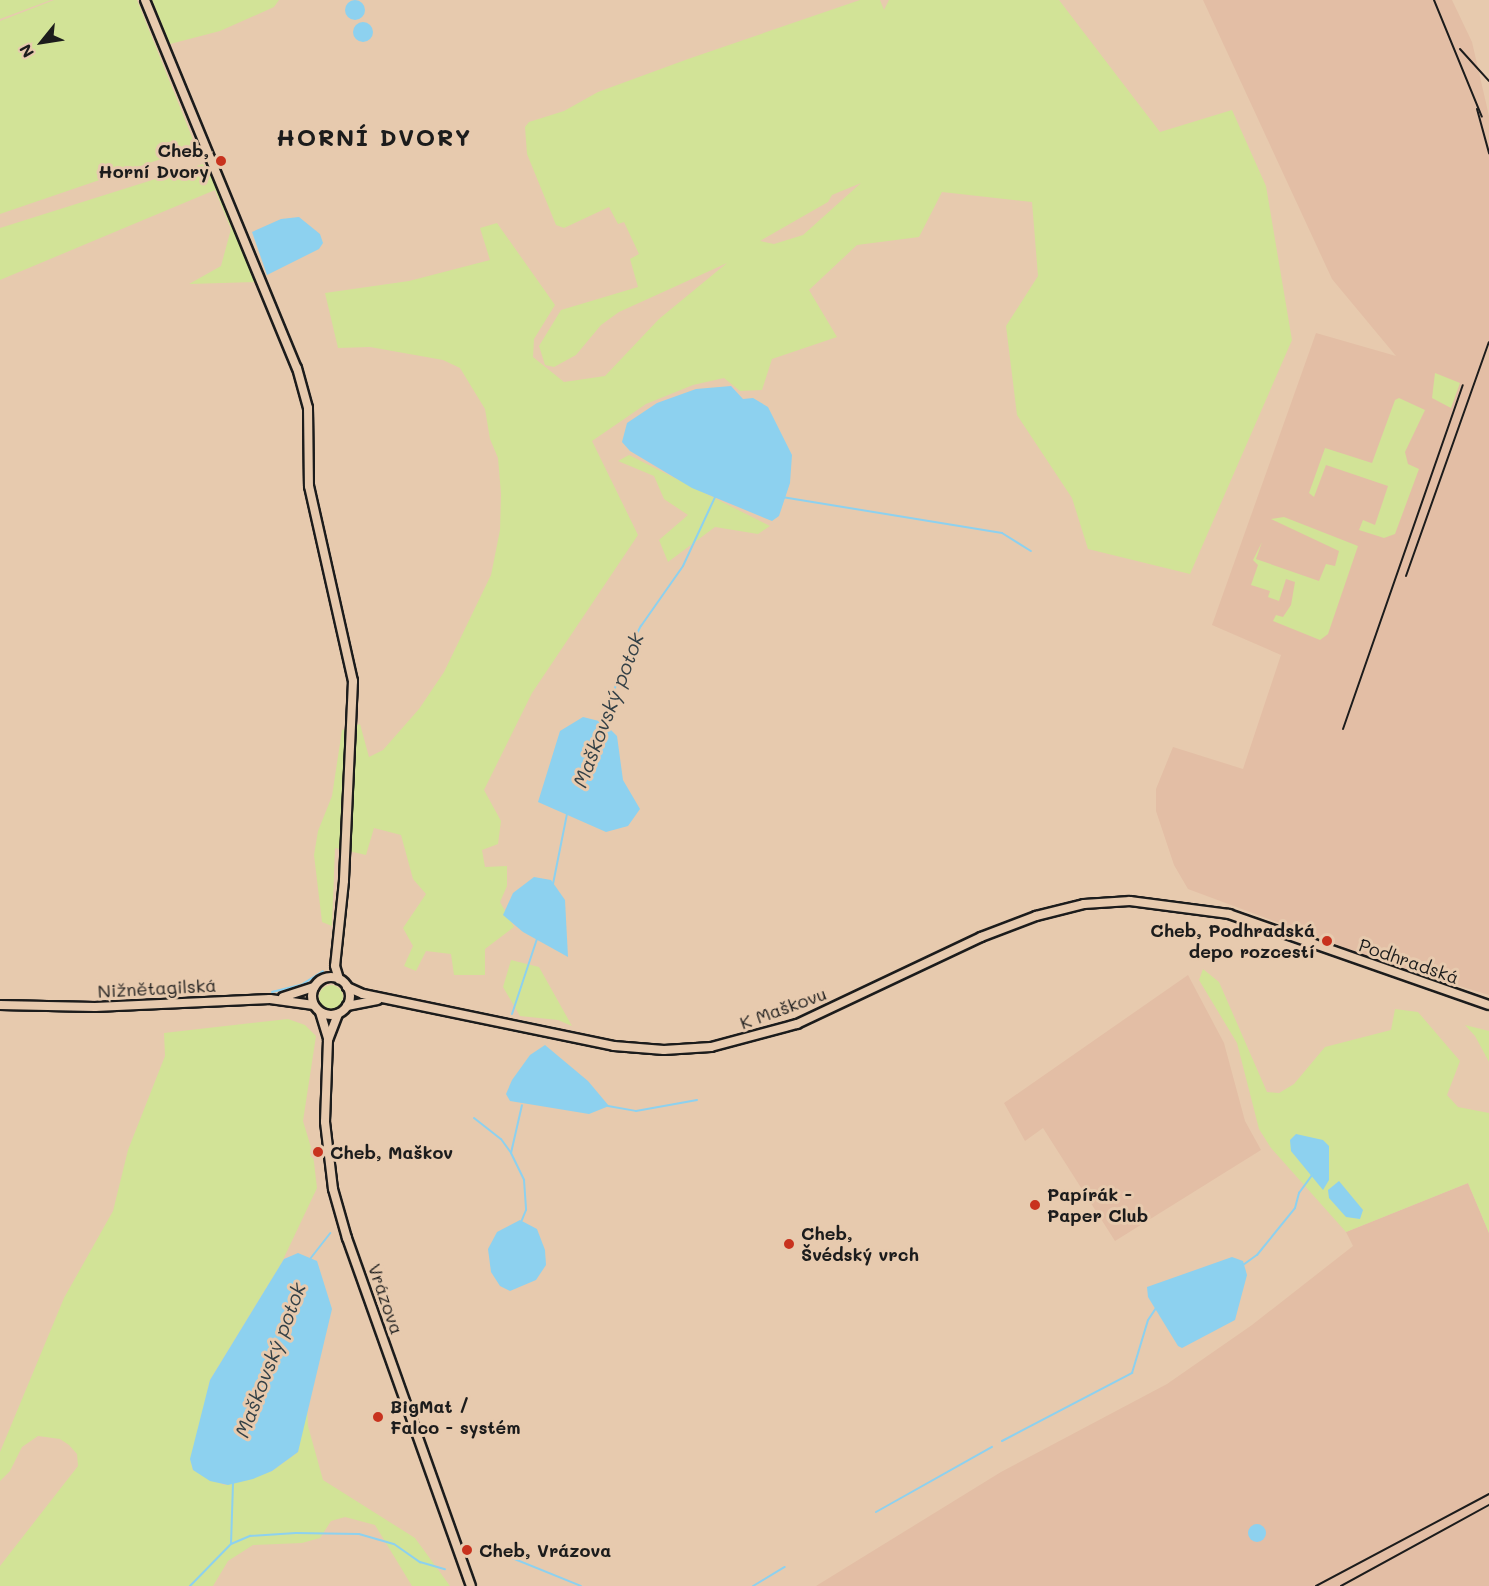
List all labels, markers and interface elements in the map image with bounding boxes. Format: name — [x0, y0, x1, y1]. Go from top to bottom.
north arrow — [12, 12, 72, 72]
text: N — [14, 41, 38, 62]
district label: HORNÍ DVORY — [276, 123, 472, 151]
place label: Cheb, Horní Dvory — [98, 140, 209, 182]
marker: Cheb, Horní Dvory — [214, 154, 228, 168]
water label: Maškovský potok — [567, 629, 649, 791]
place label: Cheb, Podhradská depo rozcestí — [1150, 920, 1315, 962]
marker: Cheb, Podhradská depo rozcestí — [1320, 934, 1334, 948]
street label: Podhradská — [1356, 934, 1462, 988]
street label: Nižnětagilská — [97, 974, 217, 1002]
street label: K Maškovu — [737, 982, 829, 1034]
place label: Cheb, Maškov — [330, 1141, 453, 1163]
marker: Cheb, Maškov — [311, 1145, 325, 1159]
place label: Papírák - Paper Club — [1047, 1184, 1148, 1226]
marker: Papírák - Paper Club — [1028, 1198, 1042, 1212]
place label: Cheb, Švédský vrch — [801, 1223, 919, 1266]
marker: Cheb, Švédský vrch — [782, 1237, 796, 1251]
street label: Vrázova — [364, 1261, 408, 1337]
water label: Maškovský potok — [229, 1279, 311, 1441]
place label: BigMat / Falco - systém — [390, 1396, 521, 1438]
marker: BigMat / Falco - systém — [371, 1410, 385, 1424]
place label: Cheb, Vrázova — [479, 1539, 611, 1561]
marker: Cheb, Vrázova — [460, 1543, 474, 1557]

